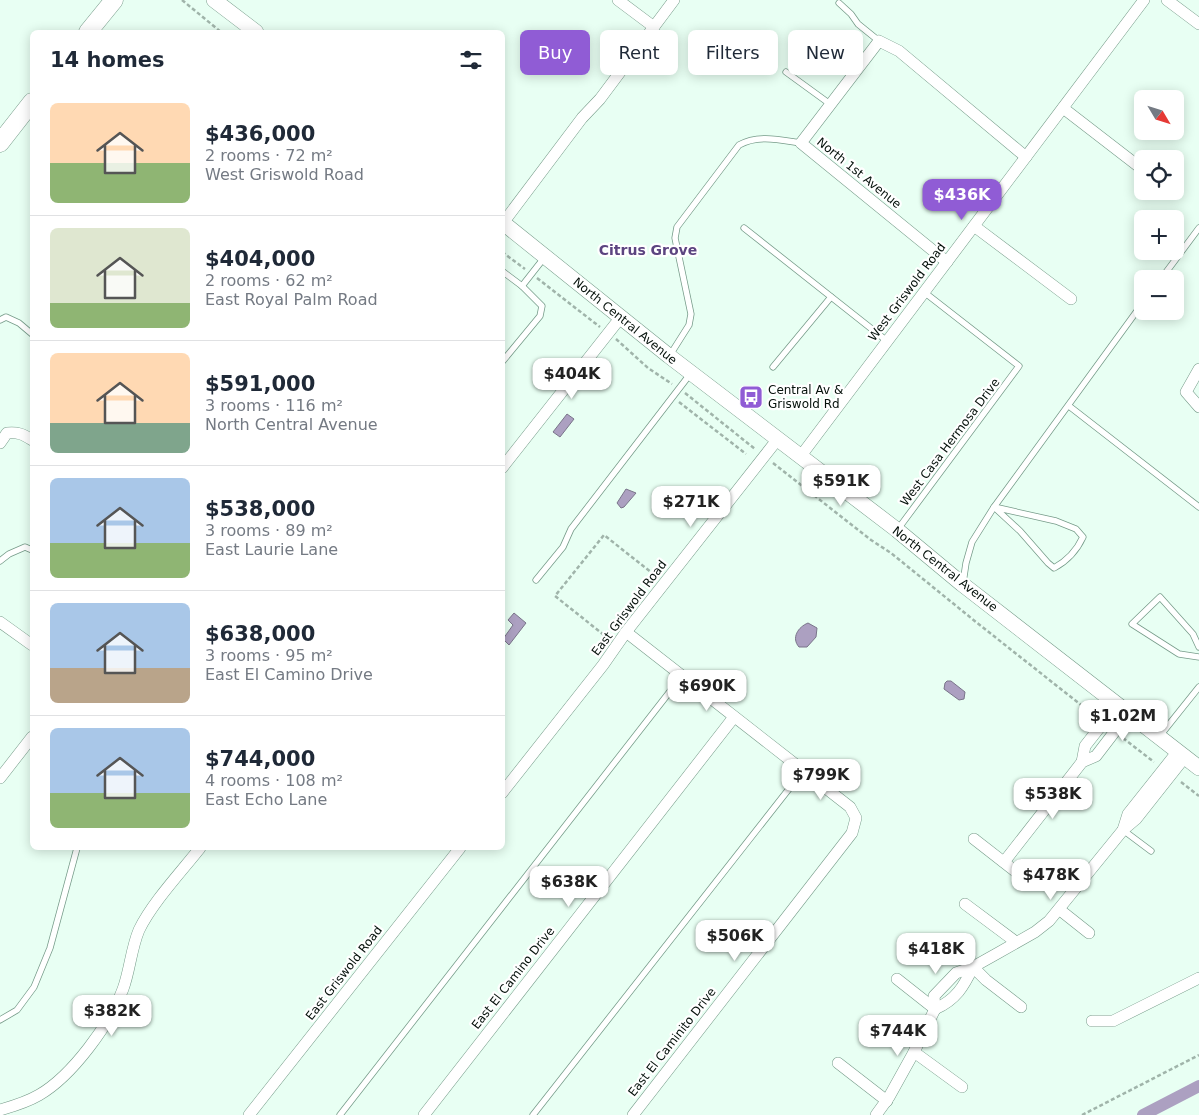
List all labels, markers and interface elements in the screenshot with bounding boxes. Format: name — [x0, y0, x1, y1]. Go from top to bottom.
chip: Buy — [520, 30, 590, 75]
chip: Rent — [600, 30, 678, 75]
chip: Filters — [688, 30, 778, 75]
chip: New — [788, 30, 863, 75]
icon: filters — [457, 46, 485, 74]
text: 14 homes — [50, 48, 165, 72]
north arrow — [1134, 90, 1184, 140]
map controls — [1134, 90, 1184, 320]
text: $436,000 — [205, 122, 315, 146]
icon: home — [90, 123, 150, 183]
street label: North 1st Avenue — [814, 135, 904, 211]
text: 2 rooms · 72 m² — [205, 146, 333, 165]
button: locate — [1134, 150, 1184, 200]
text: West Griswold Road — [205, 165, 364, 184]
pin: $436K — [927, 178, 997, 221]
text: $436K — [934, 185, 990, 204]
button: + — [1134, 210, 1184, 260]
street label: West Griswold Road — [866, 240, 948, 344]
district label: Citrus Grove — [599, 242, 697, 258]
text: $404,000 — [205, 247, 315, 271]
icon: home — [90, 248, 150, 308]
button: − — [1134, 270, 1184, 320]
text: 2 rooms · 62 m² — [205, 271, 333, 290]
street label: North Central Avenue — [570, 275, 680, 367]
text: East Royal Palm Road — [205, 290, 378, 309]
pin: $404K — [537, 358, 607, 400]
text: $404K — [544, 364, 600, 383]
text: $591,000 — [205, 372, 315, 396]
icon: home — [90, 373, 150, 433]
street label: West Casa Hermosa Drive — [897, 375, 1003, 509]
place label: Central Av & Griswold Rd — [768, 383, 843, 411]
bus stop icon: Central Av & Griswold Rd — [738, 384, 764, 410]
text: 3 rooms · 116 m² — [205, 396, 343, 415]
text: North Central Avenue — [205, 415, 378, 434]
pin: $591K — [806, 464, 876, 507]
text: $591K — [813, 471, 869, 490]
pin: $271K — [656, 486, 726, 528]
text: $271K — [663, 492, 719, 511]
text: $538,000 — [205, 497, 315, 521]
icon: home — [90, 498, 150, 558]
text: 3 rooms · 89 m² — [205, 521, 333, 540]
street label: North Central Avenue — [890, 524, 1000, 614]
text: East Laurie Lane — [205, 540, 338, 559]
street label: East Griswold Road — [589, 558, 669, 658]
text: $638,000 — [205, 622, 315, 646]
icon: home — [90, 623, 150, 683]
text: 3 rooms · 95 m² — [205, 646, 333, 665]
text: East El Camino Drive — [205, 665, 373, 684]
pin: $690K — [672, 670, 742, 712]
text: $690K — [679, 676, 735, 695]
pin: $1.02M — [1082, 700, 1164, 742]
text: $1.02M — [1090, 706, 1156, 725]
text: $744,000 — [205, 747, 315, 771]
icon: home — [90, 748, 150, 808]
pin: $799K — [786, 758, 856, 801]
text: $799K — [793, 765, 849, 784]
text: 4 rooms · 108 m² — [205, 771, 343, 790]
pin: $538K — [1018, 778, 1088, 820]
text: $538K — [1025, 784, 1081, 803]
text: East Echo Lane — [205, 790, 327, 809]
pin: $478K — [1016, 858, 1086, 901]
text: $478K — [1023, 865, 1079, 884]
pin: $638K — [534, 866, 604, 908]
text: $638K — [541, 872, 597, 891]
pin: $506K — [700, 920, 770, 962]
street label: East Griswold Road — [303, 923, 385, 1023]
street label: East El Camino Drive — [469, 924, 557, 1032]
text: $506K — [707, 926, 763, 945]
pin: $418K — [901, 932, 971, 975]
text: $418K — [908, 939, 964, 958]
street label: East El Caminito Drive — [625, 985, 719, 1099]
pin: $382K — [77, 994, 147, 1037]
text: $382K — [84, 1001, 140, 1020]
pin: $744K — [863, 1014, 933, 1057]
text: $744K — [870, 1021, 926, 1040]

